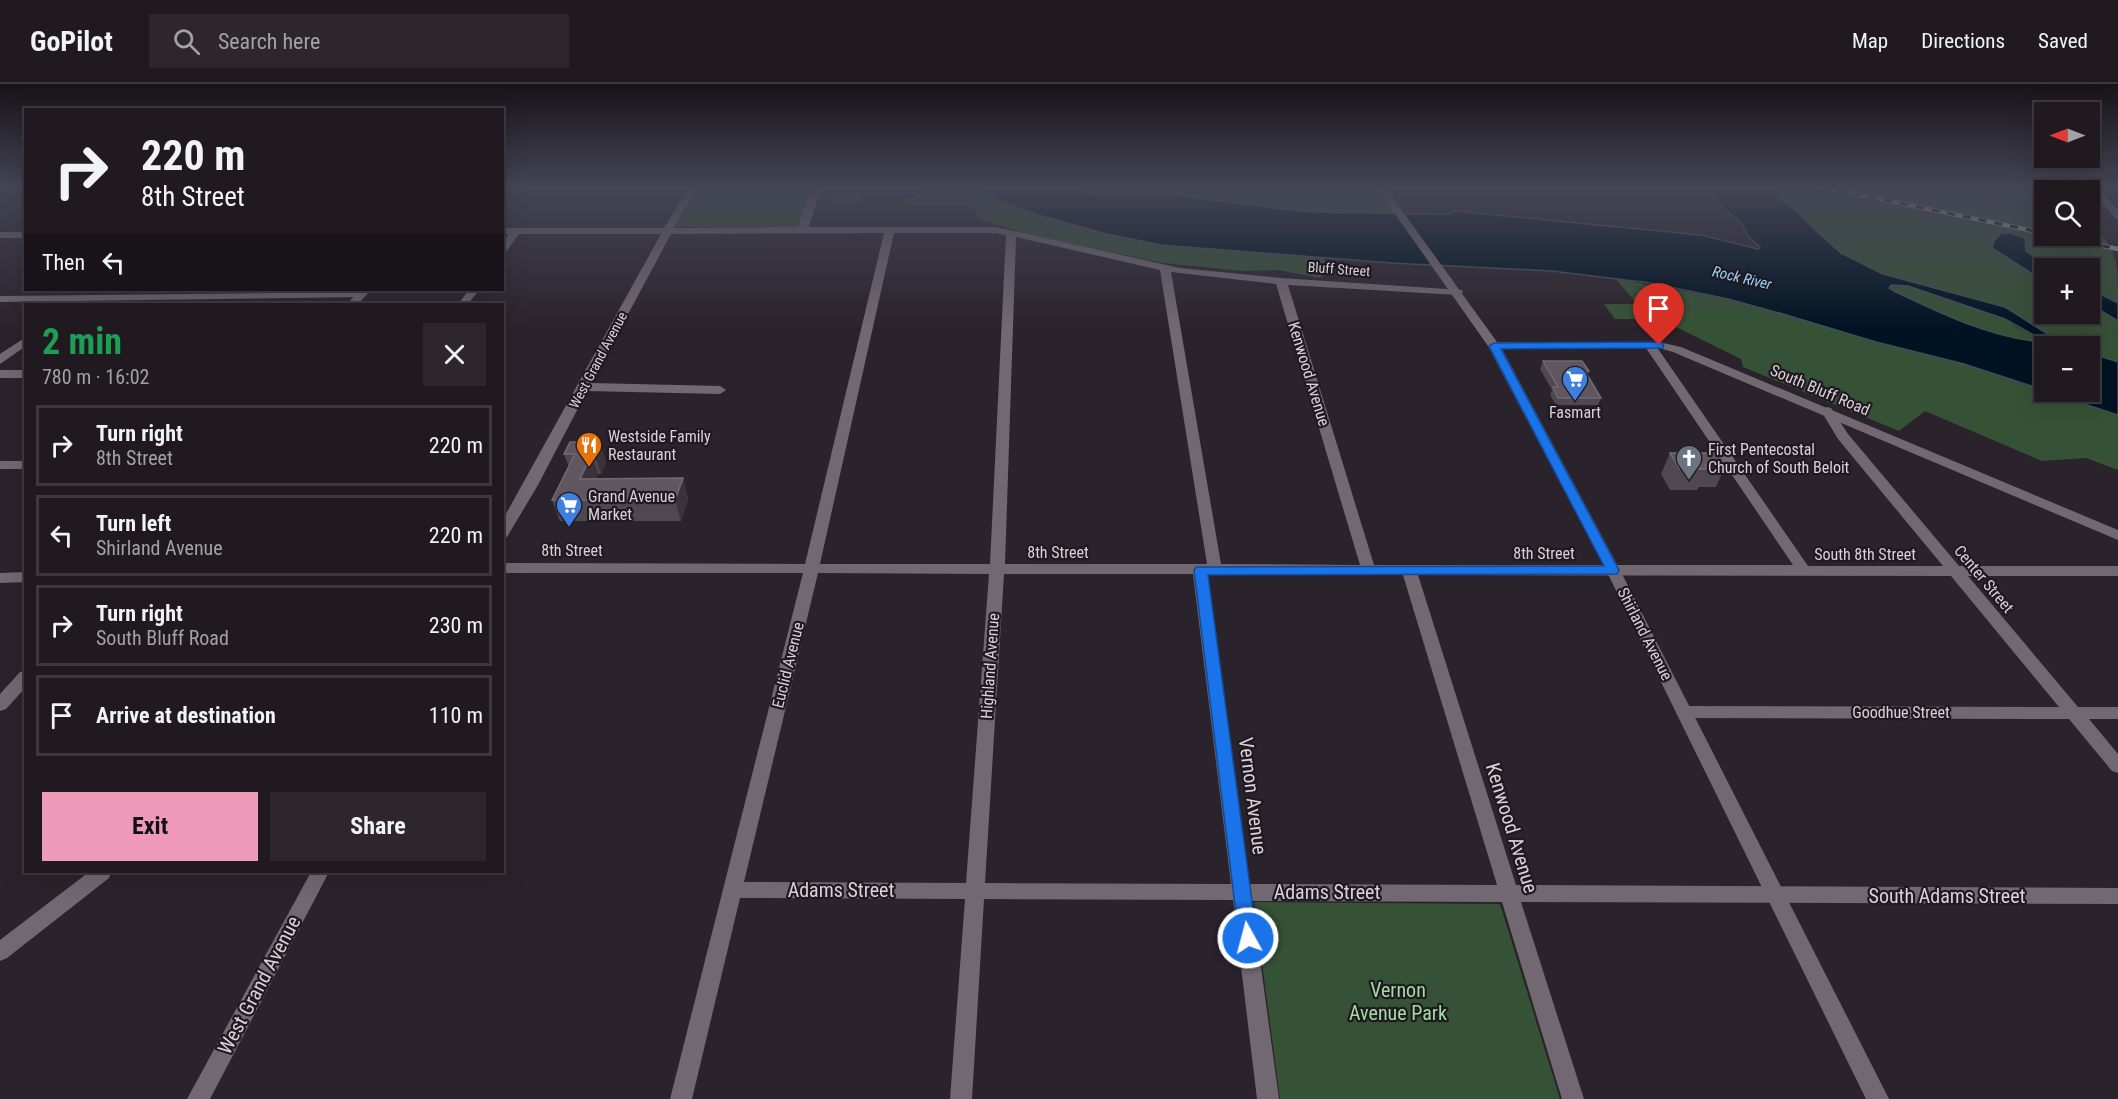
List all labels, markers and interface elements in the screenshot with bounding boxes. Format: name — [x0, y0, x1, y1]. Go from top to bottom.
search box — [149, 14, 569, 68]
text: GoPilot — [30, 25, 113, 58]
icon: search — [170, 25, 203, 58]
text: Search here — [218, 29, 320, 54]
text: Map — [1852, 29, 1888, 53]
text: Directions — [1921, 29, 2005, 53]
text: Saved — [2038, 29, 2088, 53]
north arrow — [2034, 102, 2100, 168]
map controls — [2034, 102, 2100, 402]
text: 220 m — [141, 131, 246, 180]
icon: right — [42, 132, 120, 210]
button: search — [2034, 180, 2100, 246]
text: 8th Street — [141, 181, 245, 213]
icon: left — [97, 246, 130, 279]
text: Then — [42, 250, 85, 275]
button: + — [2034, 258, 2100, 324]
street label: Bluff Street — [1307, 259, 1371, 279]
water label: Rock River — [1711, 262, 1774, 294]
pin — [1633, 283, 1684, 345]
icon: arrive — [1642, 292, 1675, 325]
street label: West Grand Avenue — [566, 309, 630, 411]
street label: Kenwood Avenue — [1284, 320, 1334, 428]
text: 2 min — [42, 321, 122, 363]
button: close — [423, 323, 486, 386]
button: − — [2034, 336, 2100, 402]
street label: South Bluff Road — [1767, 360, 1873, 420]
supermarket icon: Fasmart — [1560, 364, 1590, 402]
text: 780 m · 16:02 — [42, 365, 149, 389]
place label: Fasmart — [1549, 403, 1601, 422]
text: Turn right — [96, 421, 183, 446]
place label: Westside Family Restaurant — [608, 427, 711, 464]
icon: right — [45, 429, 78, 462]
restaurant icon: Westside Family Restaurant — [574, 430, 604, 468]
text: 220 m — [429, 433, 483, 458]
place label: First Pentecostal Church of South Beloit — [1708, 440, 1850, 477]
church icon: First Pentecostal Church of South Beloit — [1674, 443, 1704, 481]
text: 8th Street — [96, 446, 173, 470]
place label: Grand Avenue Market — [588, 487, 675, 524]
supermarket icon: Grand Avenue Market — [554, 490, 584, 528]
text: Turn left — [96, 511, 171, 536]
icon: left — [45, 519, 78, 552]
text: 220 m — [429, 523, 483, 548]
text: Shirland Avenue — [96, 536, 223, 560]
street label: 8th Street — [541, 541, 603, 560]
street label: Center Street — [1950, 541, 2018, 617]
street label: 8th Street — [1027, 543, 1089, 562]
street label: 8th Street — [1513, 544, 1575, 563]
street label: South 8th Street — [1814, 545, 1916, 564]
street label: Shirland Avenue — [1614, 585, 1676, 683]
text: Turn right — [96, 601, 183, 626]
icon: right — [45, 609, 78, 642]
street label: Highland Avenue — [977, 612, 1003, 720]
text: 230 m — [429, 613, 483, 638]
street label: Euclid Avenue — [768, 620, 808, 710]
text: South Bluff Road — [96, 626, 229, 650]
icon: arrive — [45, 699, 78, 732]
text: Arrive at destination — [96, 703, 276, 728]
text: 110 m — [429, 703, 483, 728]
street label: Goodhue Street — [1852, 703, 1950, 722]
street label: Vernon Avenue — [1234, 736, 1272, 856]
street label: Kenwood Avenue — [1481, 760, 1543, 896]
button: Exit — [42, 792, 258, 861]
button: Share — [270, 792, 486, 861]
street label: Adams Street — [788, 878, 894, 902]
street label: Adams Street — [1274, 880, 1380, 904]
street label: South Adams Street — [1869, 884, 2026, 908]
position arrow — [1216, 906, 1280, 970]
street label: West Grand Avenue — [213, 912, 305, 1058]
park label: Vernon Avenue Park — [1349, 978, 1447, 1025]

